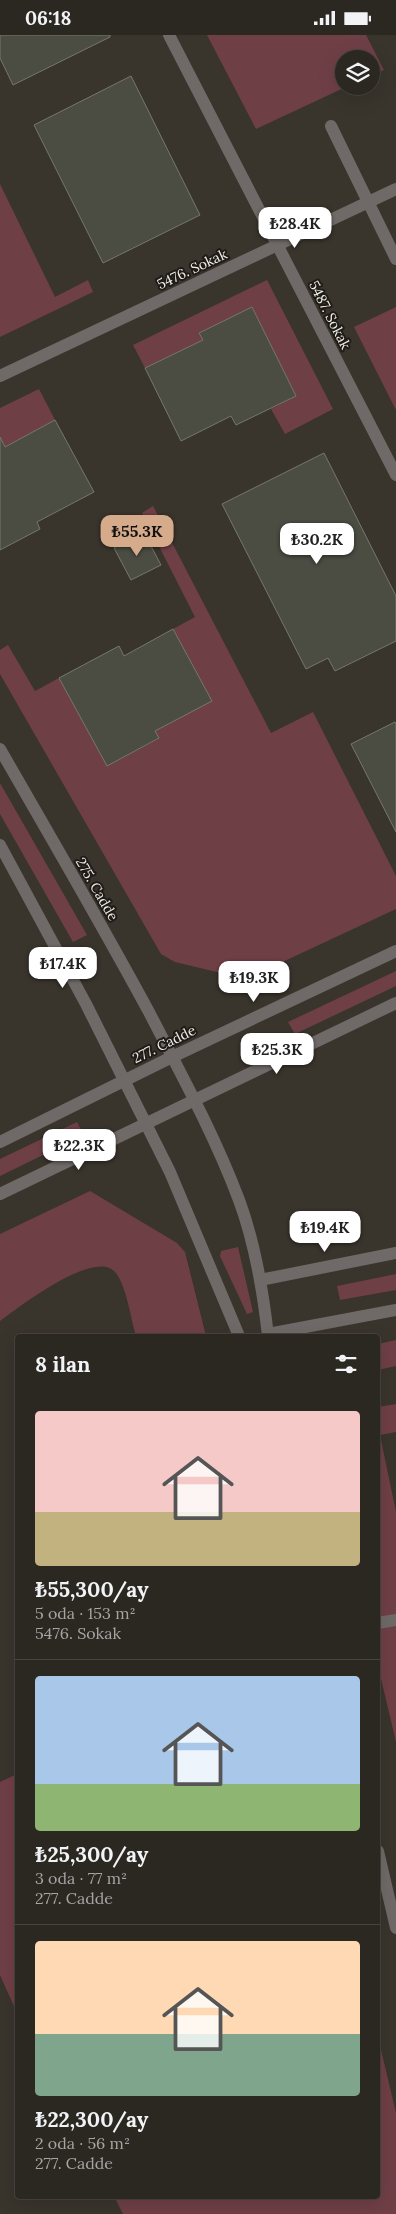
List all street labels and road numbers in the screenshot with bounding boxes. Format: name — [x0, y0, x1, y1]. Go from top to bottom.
street label: 5476. Sokak — [154, 245, 230, 293]
street label: 5487. Sokak — [305, 278, 355, 353]
street label: 275. Cadde — [72, 854, 123, 924]
street label: 277. Cadde — [129, 1021, 199, 1067]

